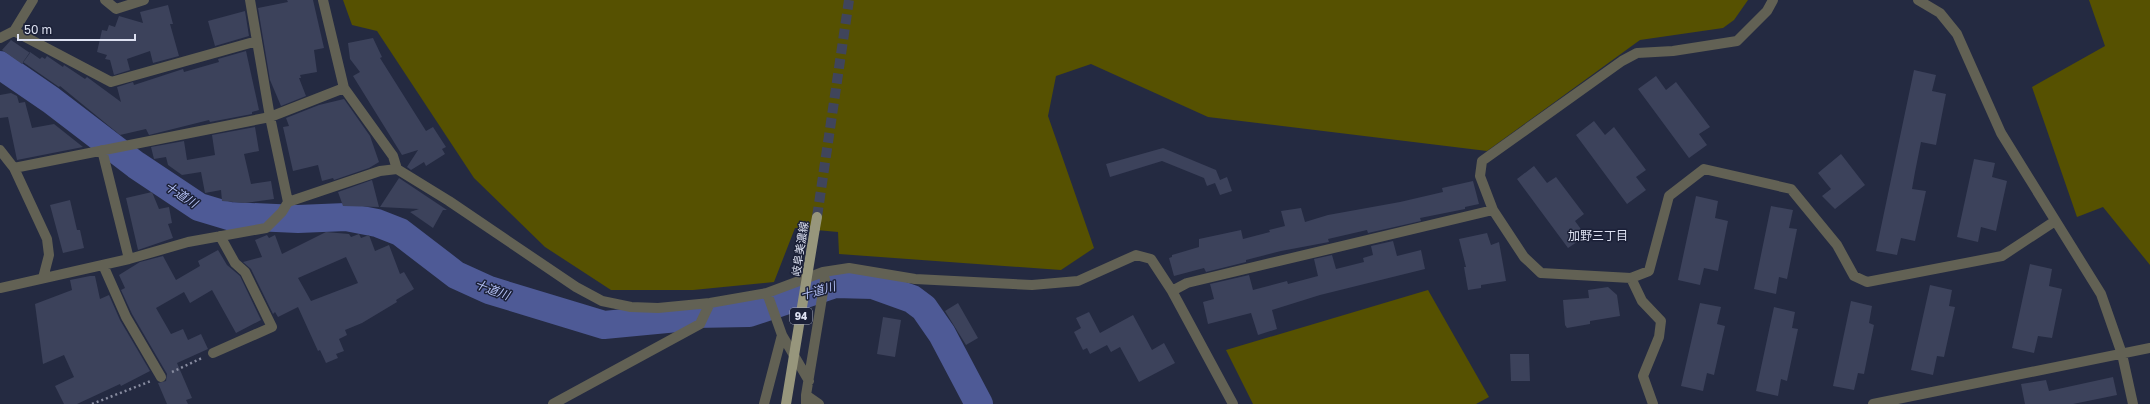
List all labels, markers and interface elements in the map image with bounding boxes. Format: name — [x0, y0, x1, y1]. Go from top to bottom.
scale bar — [18, 16, 135, 42]
text: 50 m — [24, 22, 52, 37]
water label: 十道川 — [162, 178, 202, 212]
street label: 岐阜美濃線 — [789, 221, 810, 277]
district label: 加野三丁目 — [1568, 228, 1628, 243]
water label: 十道川 — [473, 276, 514, 303]
water label: 十道川 — [798, 278, 839, 303]
road number: 94 — [790, 308, 812, 324]

